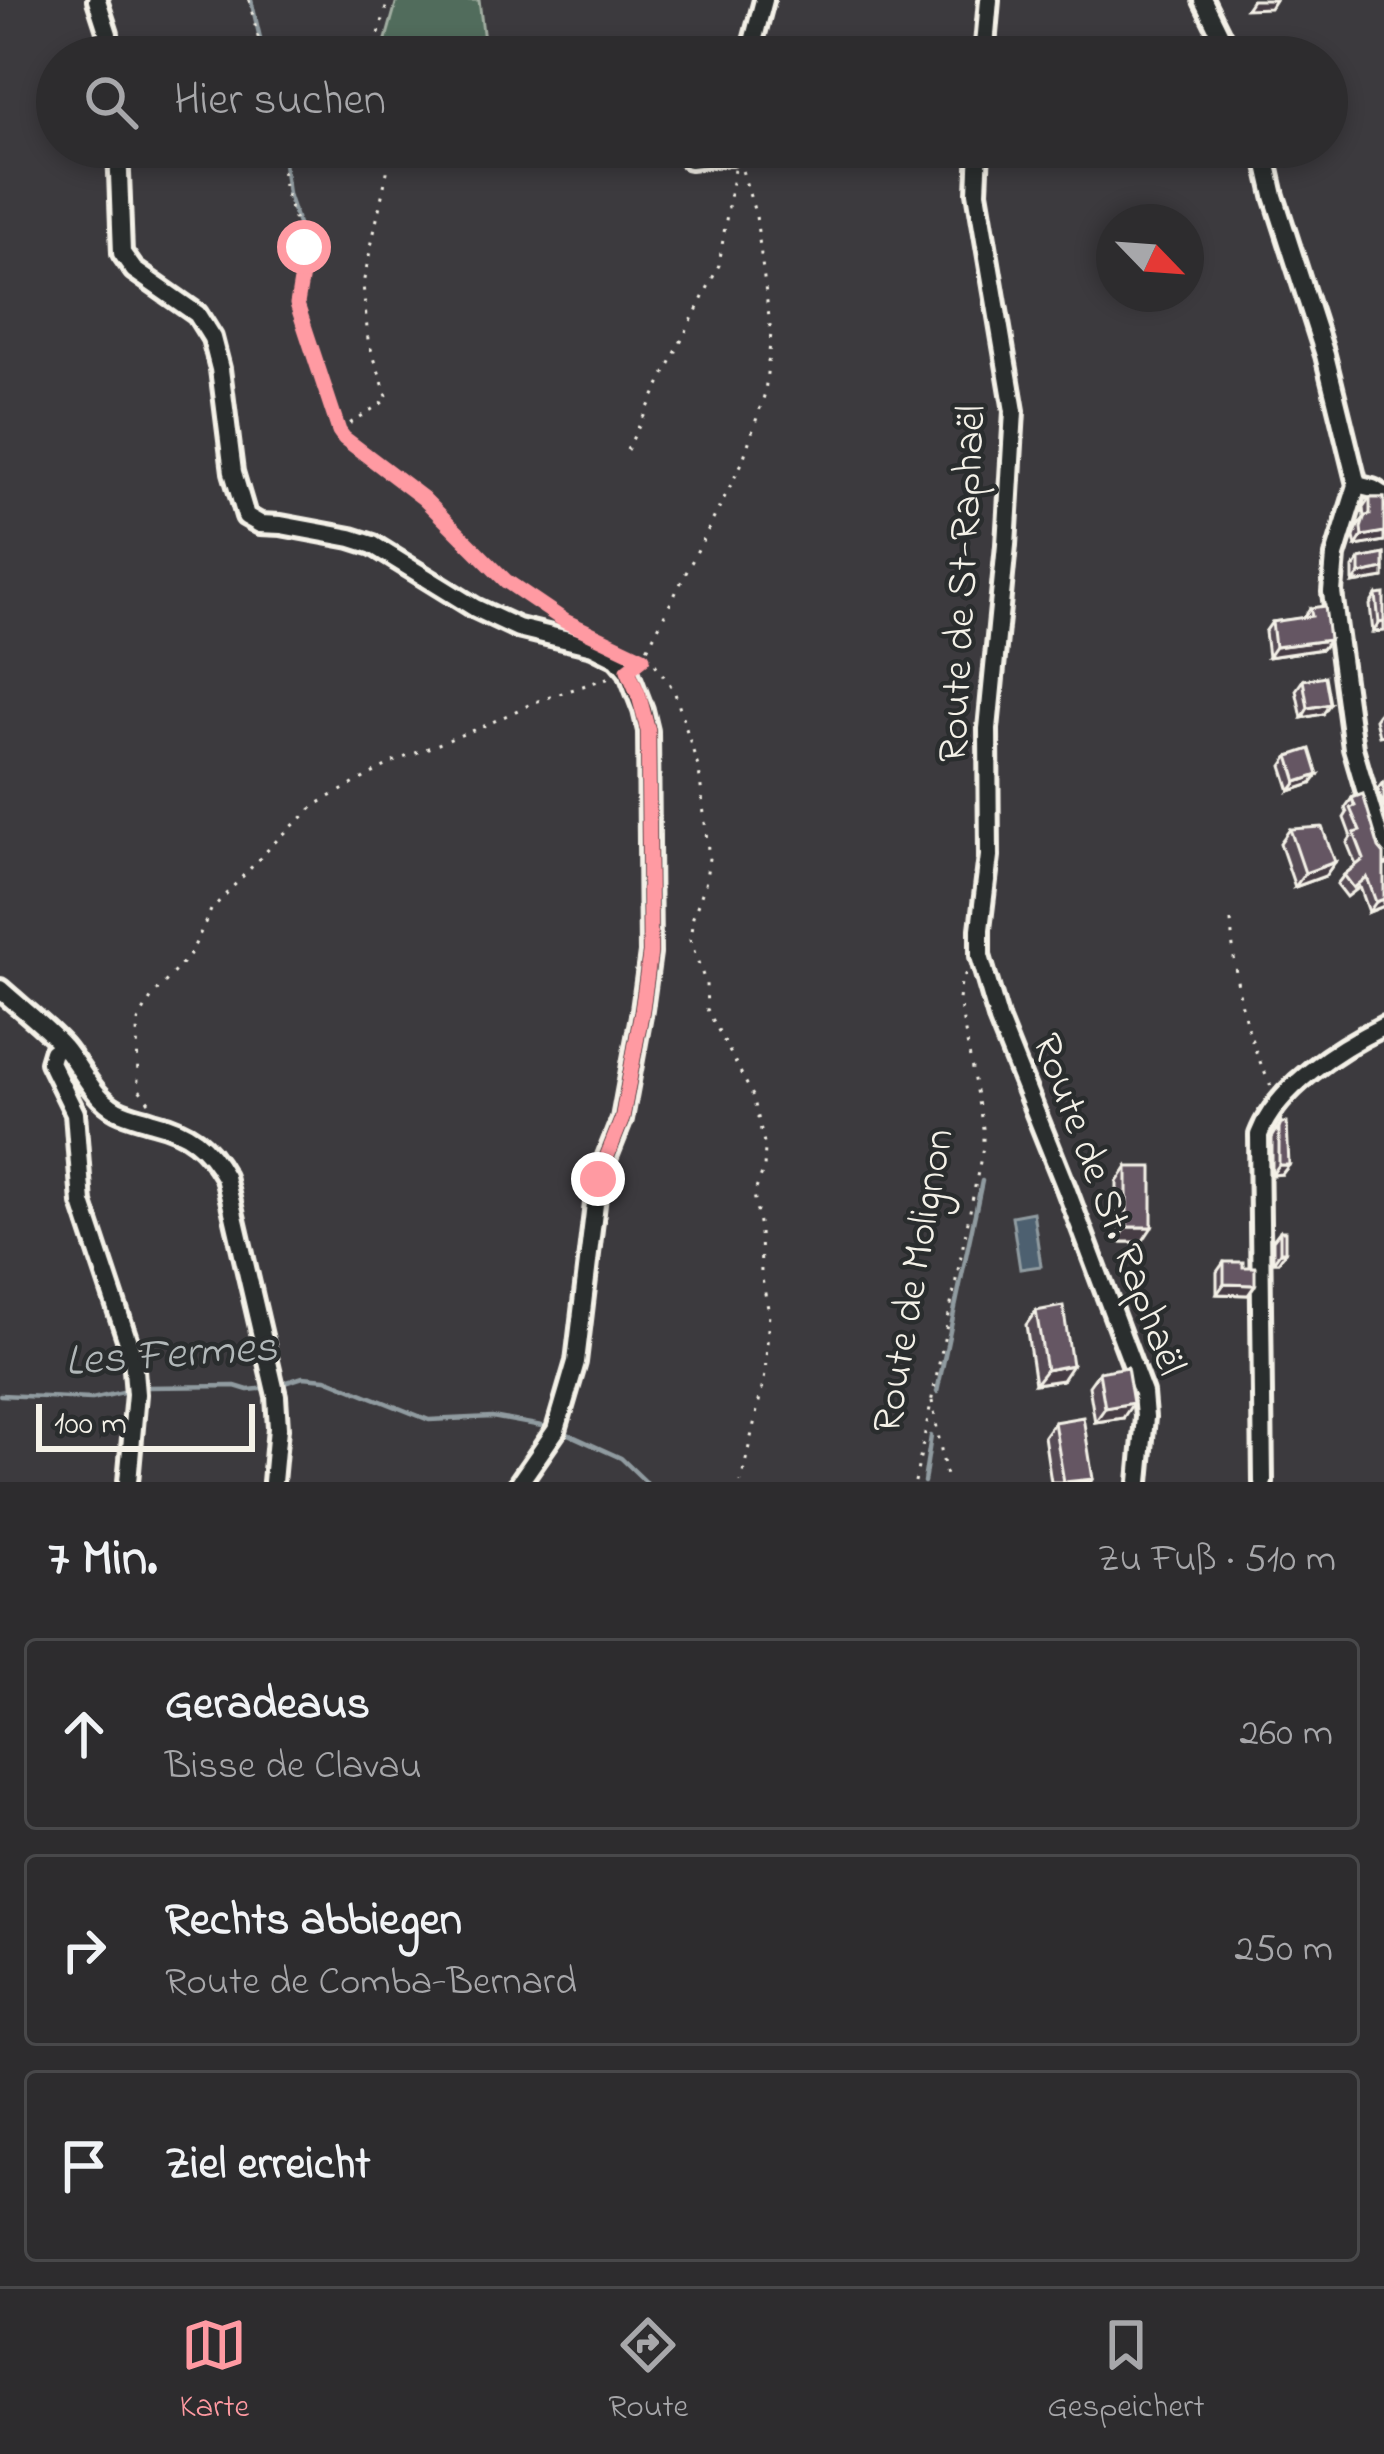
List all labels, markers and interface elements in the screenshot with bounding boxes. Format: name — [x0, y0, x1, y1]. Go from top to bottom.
search box — [36, 36, 1348, 168]
icon: search — [78, 69, 144, 135]
text: Hier suchen — [174, 69, 386, 135]
north arrow — [1096, 204, 1204, 312]
route start — [277, 220, 331, 274]
street label: Route de St-Raphaël — [924, 404, 1004, 764]
street label: Route de St. Raphaël — [1014, 1025, 1200, 1385]
street label: Route de Molignon — [858, 1124, 972, 1438]
route end — [571, 1152, 625, 1206]
water label: Les Fermes — [63, 1316, 279, 1396]
scale bar — [36, 1398, 255, 1451]
text: 100 m — [54, 1401, 127, 1449]
text: 7 Min. — [48, 1523, 157, 1598]
text: Zu Fuß · 510 m — [1097, 1532, 1336, 1589]
text: Geradeaus — [165, 1673, 370, 1739]
icon: ahead — [51, 1701, 117, 1767]
text: 260 m — [1240, 1706, 1333, 1763]
text: Bisse de Clavau — [165, 1739, 422, 1796]
text: Rechts abbiegen — [165, 1889, 462, 1955]
icon: right — [51, 1917, 117, 1983]
text: 250 m — [1234, 1922, 1333, 1979]
text: Route de Comba-Bernard — [165, 1955, 577, 2012]
icon: arrive — [51, 2133, 117, 2199]
text: Ziel erreicht — [165, 2133, 370, 2199]
tab: Karte — [179, 2312, 249, 2432]
tab: Route — [608, 2312, 688, 2432]
tab: Gespeichert — [1047, 2312, 1205, 2432]

